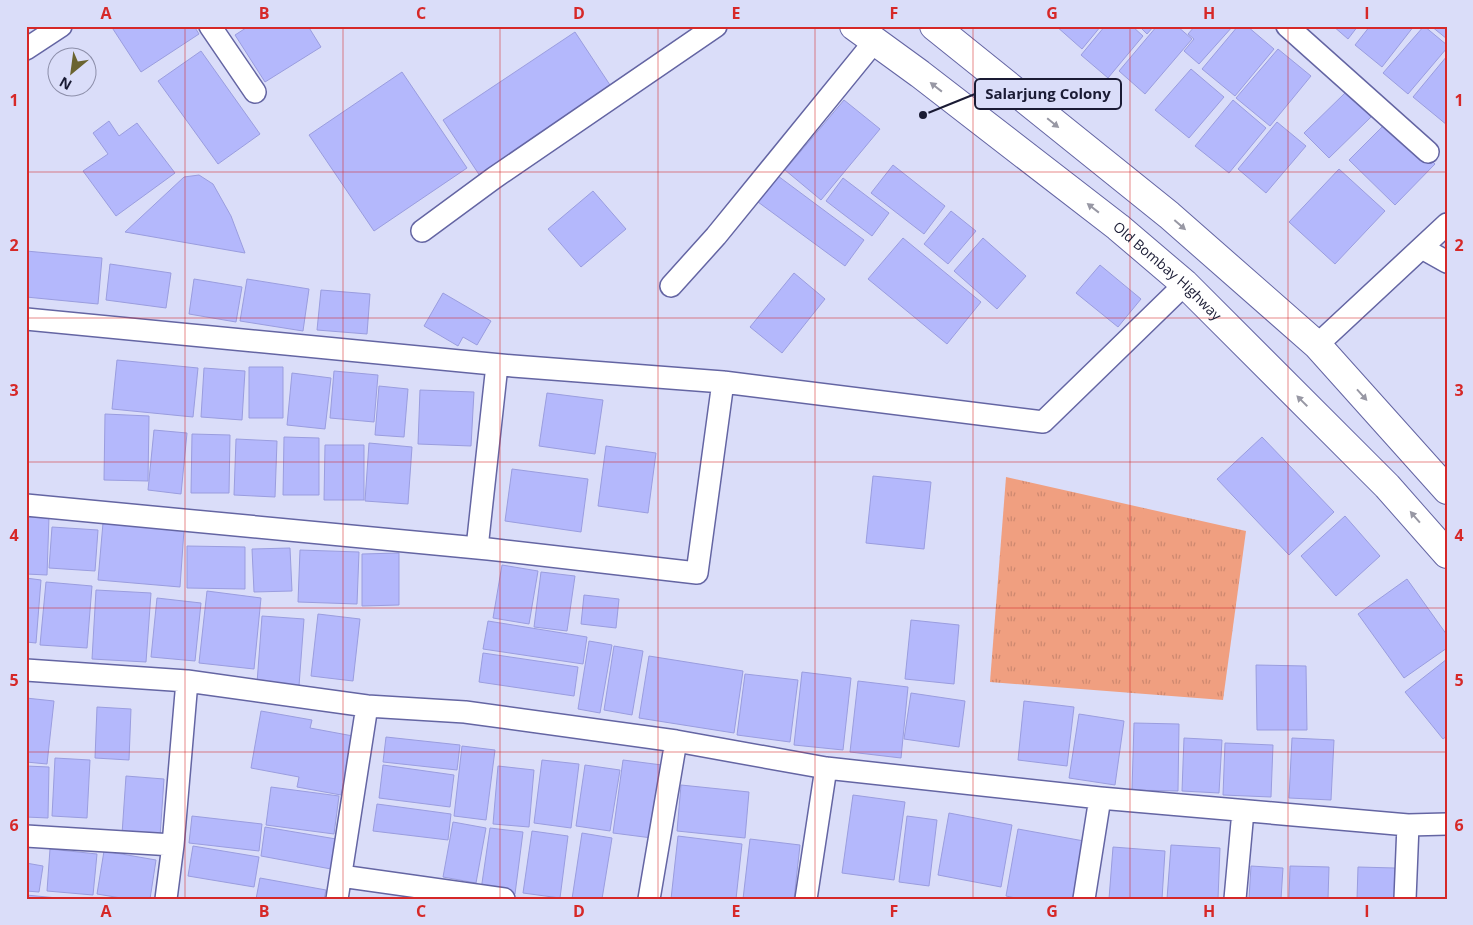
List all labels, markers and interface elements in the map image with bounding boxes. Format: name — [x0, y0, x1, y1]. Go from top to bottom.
text: A — [100, 2, 112, 24]
text: B — [259, 2, 269, 24]
text: C — [416, 2, 426, 24]
text: D — [573, 2, 585, 24]
text: E — [732, 2, 741, 24]
text: F — [890, 2, 898, 24]
text: G — [1046, 2, 1058, 24]
text: H — [1203, 2, 1215, 24]
text: I — [1364, 2, 1370, 24]
north arrow — [48, 48, 98, 98]
text: N — [56, 73, 75, 95]
callout: Salarjung Colony — [975, 79, 1121, 109]
one-way arrow — [929, 82, 943, 92]
text: Salarjung Colony — [985, 83, 1111, 103]
text: 1 — [9, 89, 19, 111]
text: 1 — [1454, 89, 1464, 111]
one-way arrow — [1047, 117, 1060, 128]
one-way arrow — [1086, 202, 1099, 213]
street label: Old Bombay Highway — [1109, 217, 1227, 325]
one-way arrow — [1173, 219, 1186, 230]
text: 2 — [9, 234, 19, 256]
text: 2 — [1454, 234, 1464, 256]
text: 3 — [9, 379, 19, 401]
text: 3 — [1454, 379, 1464, 401]
one-way arrow — [1356, 389, 1368, 401]
one-way arrow — [1296, 395, 1308, 407]
one-way arrow — [1409, 512, 1421, 524]
text: 4 — [9, 524, 19, 546]
text: 4 — [1454, 524, 1464, 546]
text: 5 — [9, 669, 19, 691]
text: 5 — [1454, 669, 1464, 691]
text: 6 — [9, 814, 19, 836]
text: 6 — [1454, 814, 1464, 836]
text: A — [100, 900, 112, 922]
text: B — [259, 900, 269, 922]
text: C — [416, 900, 426, 922]
text: D — [573, 900, 585, 922]
text: E — [732, 900, 741, 922]
text: F — [890, 900, 898, 922]
text: G — [1046, 900, 1058, 922]
text: H — [1203, 900, 1215, 922]
text: I — [1364, 900, 1370, 922]

